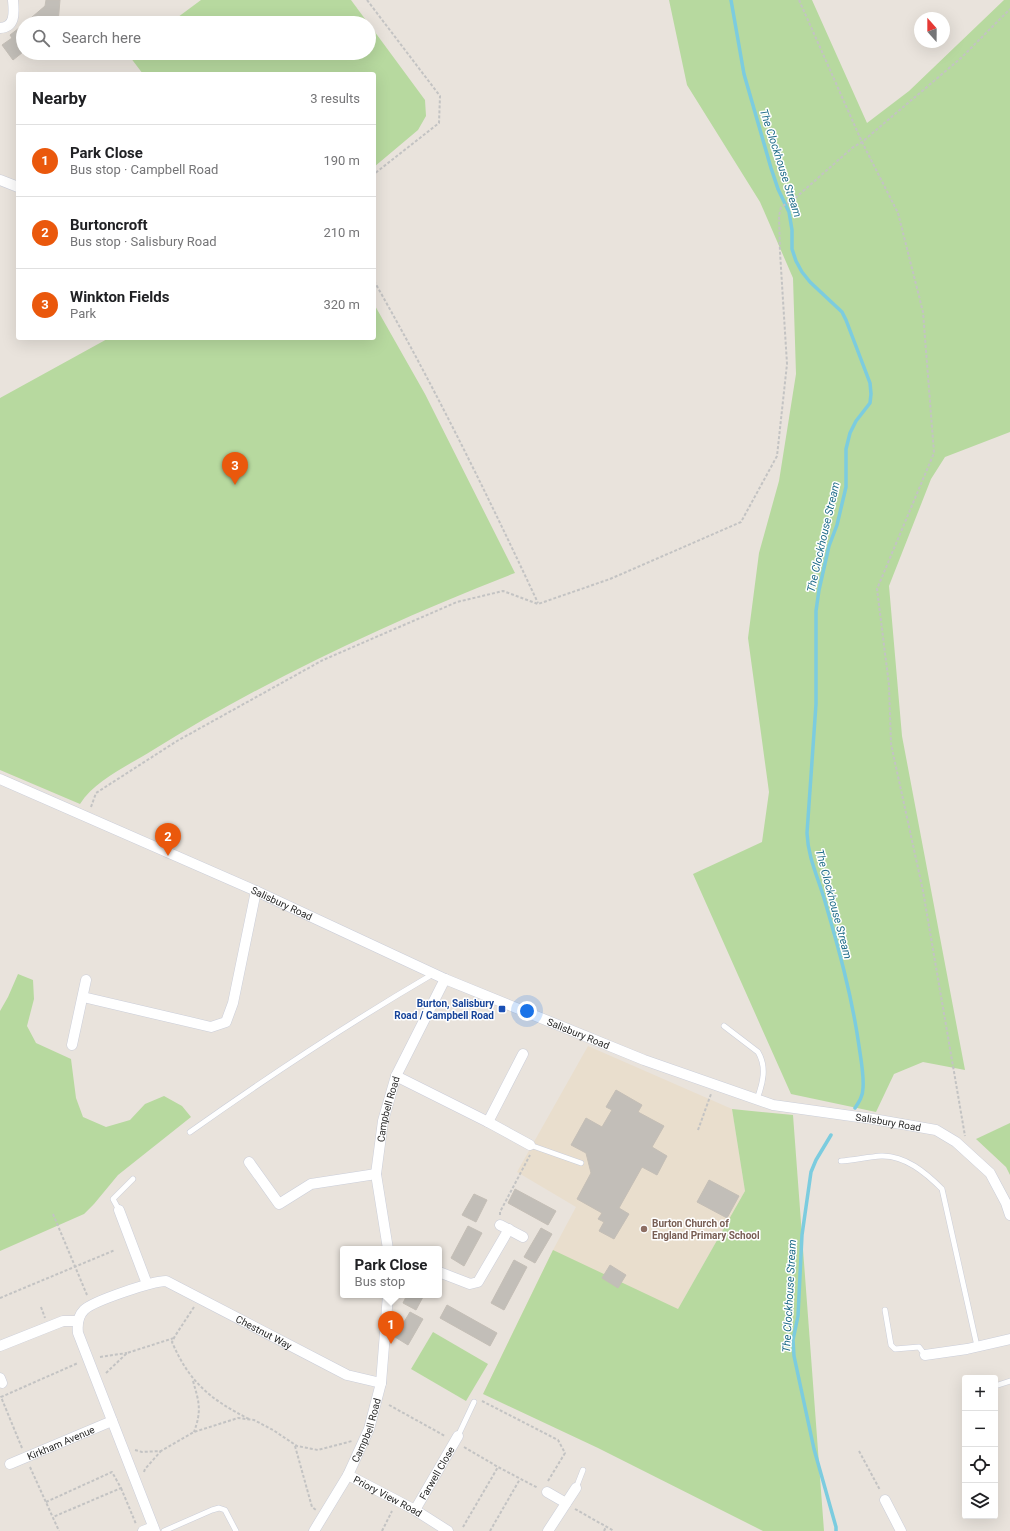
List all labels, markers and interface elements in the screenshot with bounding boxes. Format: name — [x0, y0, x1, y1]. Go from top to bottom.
north arrow — [914, 12, 950, 48]
search box — [16, 16, 376, 60]
icon: search — [30, 27, 52, 49]
text: Search here — [62, 29, 141, 47]
text: Nearby — [32, 88, 87, 108]
text: 3 results — [310, 91, 360, 106]
water label: The Clockhouse Stream — [757, 107, 804, 219]
text: Park Close — [70, 144, 143, 162]
text: 1 — [41, 153, 49, 168]
text: 190 m — [323, 153, 360, 168]
text: Bus stop · Campbell Road — [70, 162, 218, 177]
text: Burtoncroft — [70, 216, 148, 234]
text: 2 — [41, 225, 49, 240]
text: 210 m — [323, 225, 360, 240]
text: Bus stop · Salisbury Road — [70, 234, 217, 249]
text: Winkton Fields — [70, 288, 169, 306]
text: 3 — [41, 297, 49, 312]
text: 320 m — [323, 297, 360, 312]
text: Park — [70, 306, 96, 321]
pin: 3 — [222, 452, 248, 485]
water label: The Clockhouse Stream — [804, 481, 843, 594]
pin: 2 — [155, 823, 181, 856]
water label: The Clockhouse Stream — [813, 848, 854, 960]
street label: Salisbury Road — [249, 885, 314, 922]
place label: Burton, Salisbury Road / Campbell Road — [394, 998, 495, 1021]
your location — [517, 1001, 537, 1021]
marker: Burton, Salisbury Road / Campbell Road — [497, 1004, 507, 1014]
street label: Salisbury Road — [546, 1016, 611, 1051]
street label: Campbell Road — [375, 1075, 402, 1143]
street label: Salisbury Road — [855, 1112, 922, 1133]
place label: Burton Church of England Primary School — [652, 1218, 760, 1241]
marker: Burton Church of England Primary School — [639, 1224, 649, 1234]
water label: The Clockhouse Stream — [780, 1239, 799, 1353]
popup — [340, 1246, 442, 1298]
text: Park Close — [355, 1256, 427, 1274]
text: Bus stop — [355, 1274, 405, 1289]
pin: 1 — [378, 1311, 404, 1344]
street label: Chestnut Way — [234, 1313, 294, 1351]
map controls — [962, 1375, 998, 1519]
button: + — [962, 1375, 998, 1411]
street label: Campbell Road — [350, 1397, 383, 1464]
button: − — [962, 1411, 998, 1447]
street label: Kirkham Avenue — [25, 1424, 96, 1462]
street label: Farwell Close — [417, 1445, 457, 1502]
button: locate — [962, 1447, 998, 1483]
street label: Priory View Road — [352, 1474, 424, 1519]
button: layers — [962, 1483, 998, 1519]

